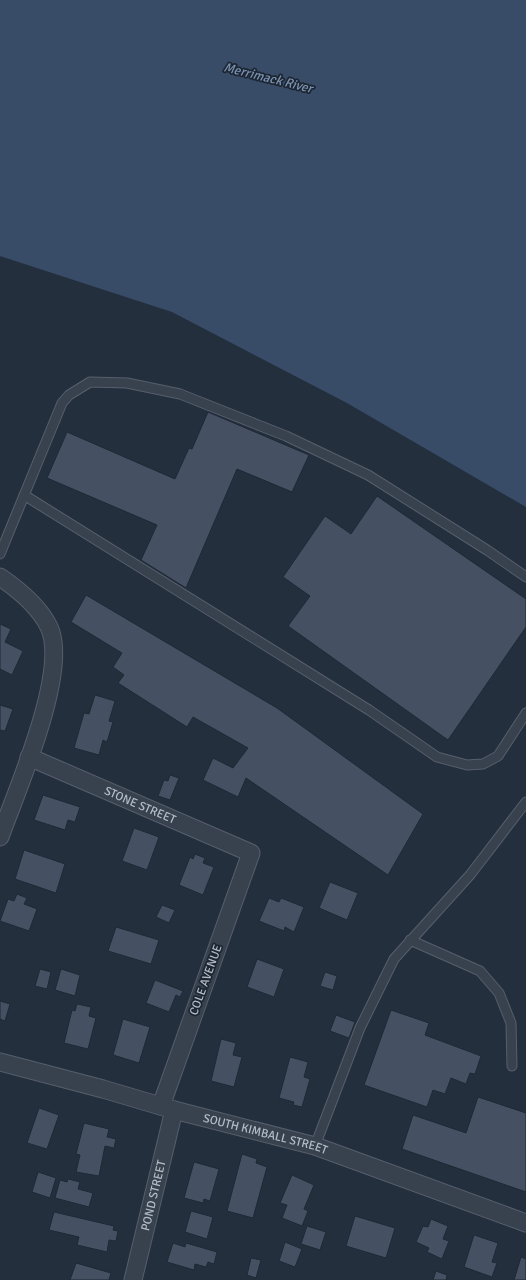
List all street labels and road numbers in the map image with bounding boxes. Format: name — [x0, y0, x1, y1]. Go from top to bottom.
street label: STONE STREET — [102, 783, 178, 827]
street label: COLE AVENUE — [186, 942, 226, 1017]
street label: SOUTH KIMBALL STREET — [202, 1110, 330, 1158]
street label: POND STREET — [138, 1158, 169, 1232]

